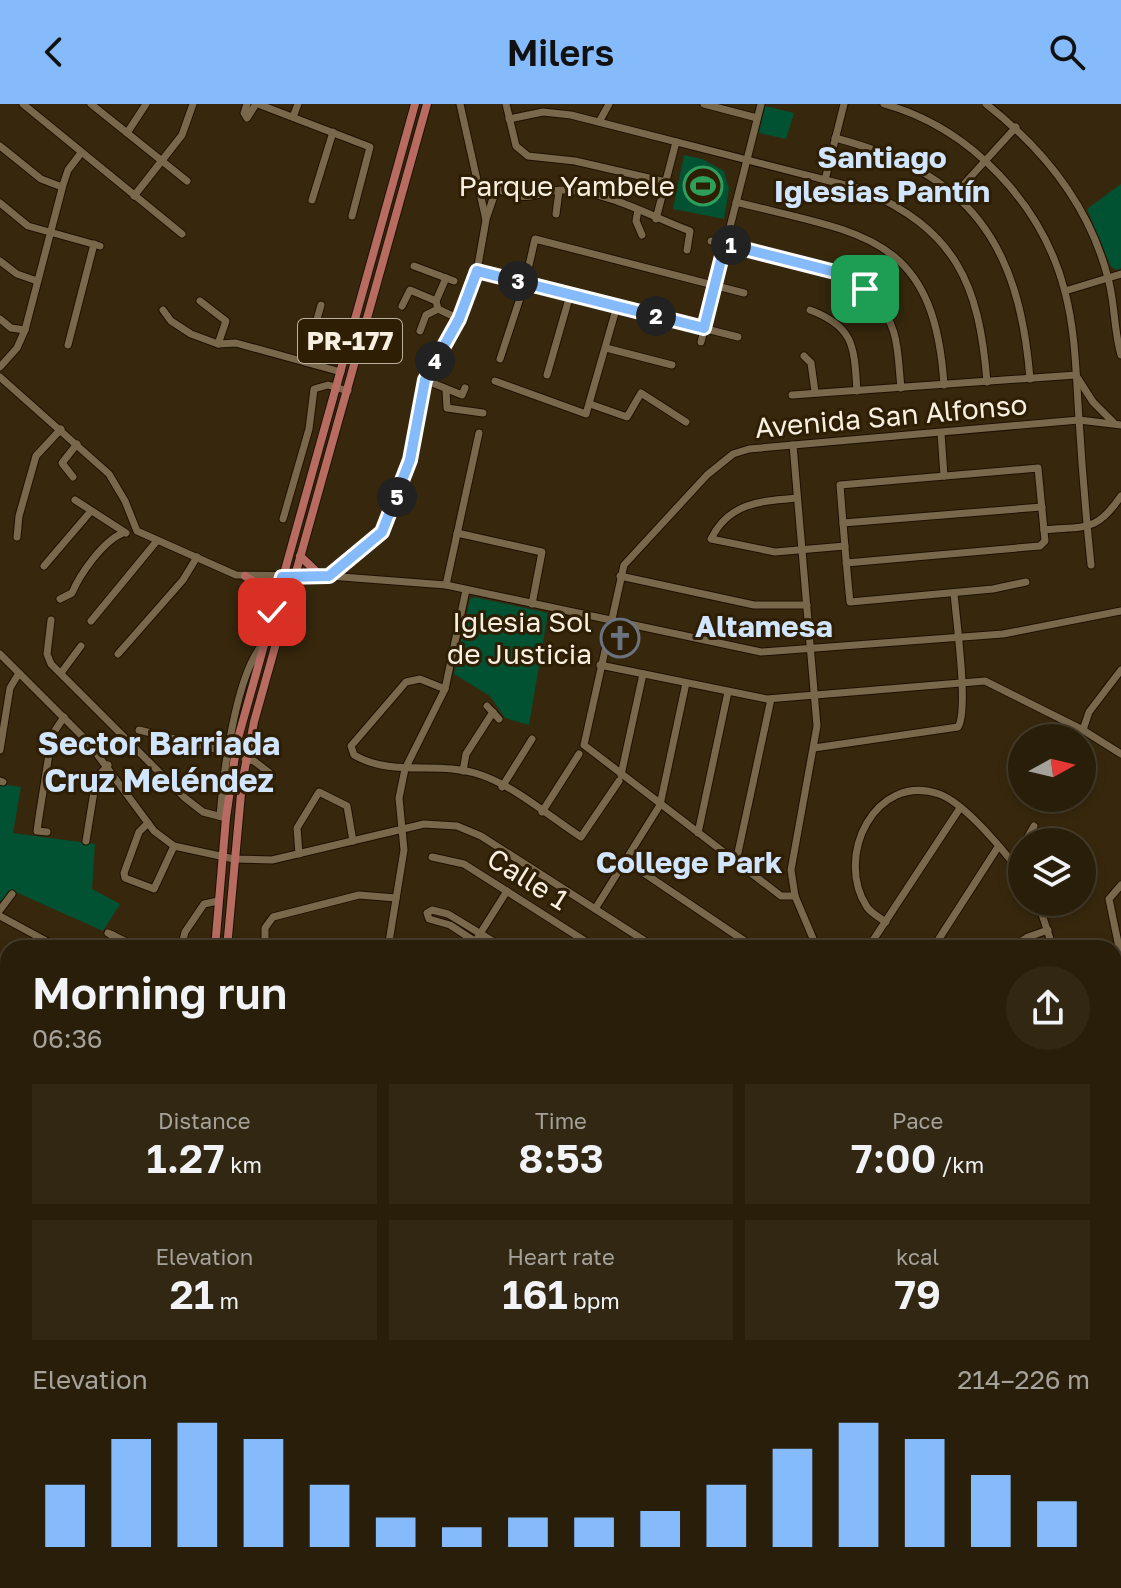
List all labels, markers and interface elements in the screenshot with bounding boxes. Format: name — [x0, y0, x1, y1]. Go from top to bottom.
icon: back — [32, 30, 76, 74]
icon: search — [1045, 30, 1089, 74]
text: Milers — [507, 31, 614, 74]
district label: Santiago Iglesias Pantín — [774, 139, 990, 209]
sports icon: Parque Yambele — [682, 165, 724, 207]
place label: Parque Yambele — [458, 169, 675, 202]
pin: 1 — [711, 225, 751, 265]
text: 1 — [725, 231, 737, 258]
pin — [831, 255, 899, 323]
pin: 3 — [498, 261, 538, 301]
text: 3 — [511, 267, 525, 294]
icon: arrive — [843, 267, 887, 311]
pin: 2 — [636, 296, 676, 336]
text: 2 — [649, 302, 663, 329]
road number: PR-177 — [298, 319, 402, 363]
pin: 4 — [415, 341, 455, 381]
text: 4 — [428, 347, 442, 374]
street label: Avenida San Alfonso — [753, 387, 1029, 444]
pin: 5 — [377, 477, 417, 517]
text: 5 — [390, 483, 404, 510]
pin — [238, 578, 306, 646]
icon: check — [250, 590, 294, 634]
place label: Iglesia Sol de Justicia — [447, 605, 592, 670]
district label: Altamesa — [695, 608, 833, 644]
church icon: Iglesia Sol de Justicia — [599, 617, 641, 659]
district label: Sector Barriada Cruz Meléndez — [38, 724, 280, 799]
north arrow — [1008, 724, 1096, 812]
map controls — [1008, 724, 1096, 916]
button: layers — [1008, 828, 1096, 916]
street label: Calle 1 — [482, 841, 575, 916]
district label: College Park — [596, 844, 783, 880]
text: Morning run — [32, 966, 287, 1019]
button: share — [1006, 966, 1090, 1050]
text: 06:36 — [32, 1023, 103, 1054]
text: Distance — [158, 1107, 251, 1134]
text: Time — [535, 1107, 587, 1134]
text: Pace — [892, 1107, 943, 1134]
text: 1.27 — [147, 1134, 225, 1182]
text: 8:53 — [518, 1134, 604, 1182]
text: 7:00 — [851, 1134, 936, 1182]
text: km — [225, 1151, 262, 1178]
text: /km — [936, 1151, 984, 1178]
text: Elevation — [155, 1243, 253, 1270]
text: Heart rate — [507, 1243, 615, 1270]
text: kcal — [896, 1243, 939, 1270]
text: 21 — [170, 1270, 214, 1318]
text: 161 — [502, 1270, 568, 1318]
text: 79 — [894, 1270, 941, 1318]
text: m — [214, 1287, 239, 1314]
text: bpm — [568, 1287, 620, 1314]
text: Elevation — [32, 1364, 148, 1395]
text: 214–226 m — [957, 1364, 1090, 1395]

